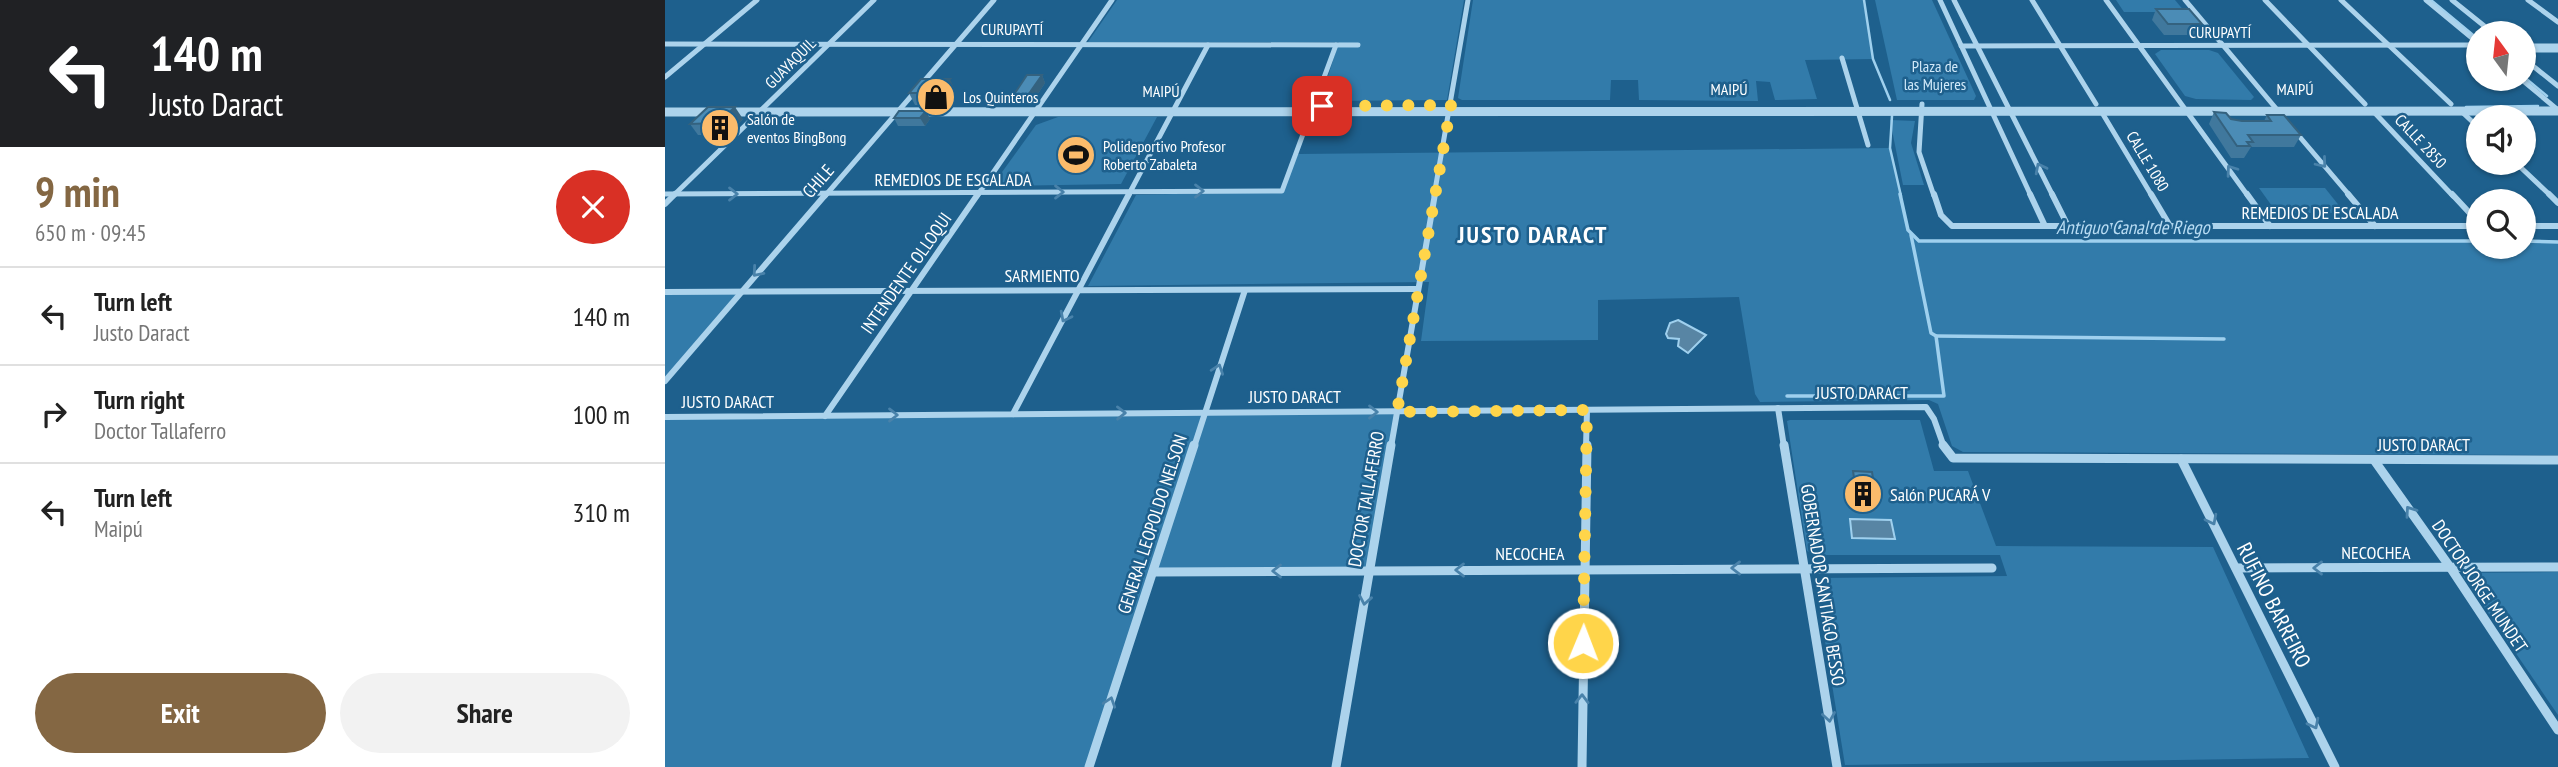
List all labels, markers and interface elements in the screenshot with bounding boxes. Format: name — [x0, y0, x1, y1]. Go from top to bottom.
street label: CURUPAYTÍ — [981, 19, 1044, 39]
text: 140 m — [150, 21, 263, 85]
north arrow — [2466, 21, 2536, 91]
map controls — [2466, 21, 2536, 259]
street label: CURUPAYTÍ — [2189, 22, 2252, 42]
icon: left — [35, 28, 126, 119]
street label: GUAYAQUIL — [760, 33, 820, 93]
park label: Plaza de las Mujeres — [1904, 56, 1966, 94]
shop icon: Los Quinteros — [915, 76, 957, 118]
pin — [1292, 76, 1352, 136]
street label: MAIPÚ — [1710, 79, 1748, 99]
street label: MAIPÚ — [2276, 79, 2314, 99]
street label: MAIPÚ — [1142, 81, 1180, 101]
text: Justo Daract — [150, 83, 283, 125]
place label: Los Quinteros — [963, 87, 1038, 107]
icon: arrive — [1303, 87, 1341, 125]
button: sound — [2466, 105, 2536, 175]
building icon: Salón de eventos BingBong — [699, 107, 741, 149]
place label: Salón de eventos BingBong — [747, 109, 847, 147]
street label: CALLE 2850 — [2391, 110, 2451, 172]
street label: CALLE 1080 — [2122, 127, 2174, 195]
sports icon: Polideportivo Profesor Roberto Zabaleta — [1055, 134, 1097, 176]
place label: Polideportivo Profesor Roberto Zabaleta — [1103, 136, 1226, 174]
one-way arrow — [2314, 154, 2326, 167]
street label: CHILE — [797, 159, 839, 203]
one-way arrow — [2034, 163, 2048, 175]
text: 9 min — [35, 164, 120, 219]
one-way arrow — [2226, 165, 2239, 178]
street label: REMEDIOS DE ESCALADA — [875, 168, 1032, 191]
button: close — [556, 170, 630, 244]
one-way arrow — [1194, 183, 1205, 199]
one-way arrow — [1054, 184, 1064, 200]
one-way arrow — [728, 186, 739, 202]
button: search — [2466, 189, 2536, 259]
street label: REMEDIOS DE ESCALADA — [2242, 201, 2399, 224]
street label: INTENDENTE OLLOQUI — [856, 208, 956, 338]
water label: Antiguo Canal de Riego — [2056, 215, 2211, 239]
text: 650 m · 09:45 — [35, 218, 147, 247]
district label: JUSTO DARACT — [1457, 219, 1608, 250]
one-way arrow — [753, 264, 765, 277]
street label: SARMIENTO — [1004, 264, 1080, 287]
text: Turn left — [94, 285, 172, 318]
icon: left — [35, 297, 73, 335]
text: 140 m — [572, 300, 630, 333]
one-way arrow — [1059, 310, 1073, 322]
text: Justo Daract — [94, 318, 190, 347]
one-way arrow — [1210, 364, 1224, 376]
street label: JUSTO DARACT — [1815, 381, 1908, 404]
text: Turn right — [94, 383, 185, 416]
street label: JUSTO DARACT — [1248, 385, 1341, 408]
street label: JUSTO DARACT — [681, 390, 774, 413]
icon: right — [35, 395, 73, 433]
text: 100 m — [572, 398, 630, 431]
one-way arrow — [1368, 404, 1379, 420]
one-way arrow — [1116, 405, 1127, 421]
one-way arrow — [889, 407, 899, 423]
text: Doctor Tallaferro — [94, 416, 226, 445]
street label: DOCTOR TALLAFERRO — [1343, 429, 1389, 569]
street label: GENERAL LEOPOLDO NELSON — [1112, 432, 1192, 616]
street label: JUSTO DARACT — [2377, 433, 2470, 456]
building icon: Salón PUCARÁ V — [1842, 473, 1884, 515]
text: Turn left — [94, 481, 172, 514]
street label: GOBERNADOR SANTIAGO BESSO — [1796, 483, 1850, 688]
place label: Salón PUCARÁ V — [1890, 483, 1991, 506]
icon: left — [35, 493, 73, 531]
text: 310 m — [572, 496, 630, 529]
one-way arrow — [2406, 506, 2418, 519]
one-way arrow — [2203, 513, 2217, 525]
text: Maipú — [94, 514, 143, 543]
street label: DOCTOR JORGE MUNDET — [2427, 515, 2533, 657]
street label: RUFINO BARREIRO — [2231, 538, 2317, 672]
street label: NECOCHEA — [2341, 541, 2411, 564]
street label: NECOCHEA — [1495, 542, 1565, 565]
one-way arrow — [1730, 560, 1741, 576]
one-way arrow — [2313, 560, 2323, 576]
one-way arrow — [1454, 562, 1465, 577]
one-way arrow — [1271, 563, 1282, 579]
one-way arrow — [1358, 594, 1373, 606]
position arrow — [1546, 606, 1620, 680]
button: Exit — [35, 673, 326, 753]
button: Share — [340, 673, 630, 753]
one-way arrow — [1574, 693, 1590, 704]
one-way arrow — [1102, 697, 1117, 709]
one-way arrow — [1821, 711, 1836, 723]
one-way arrow — [2305, 717, 2319, 729]

